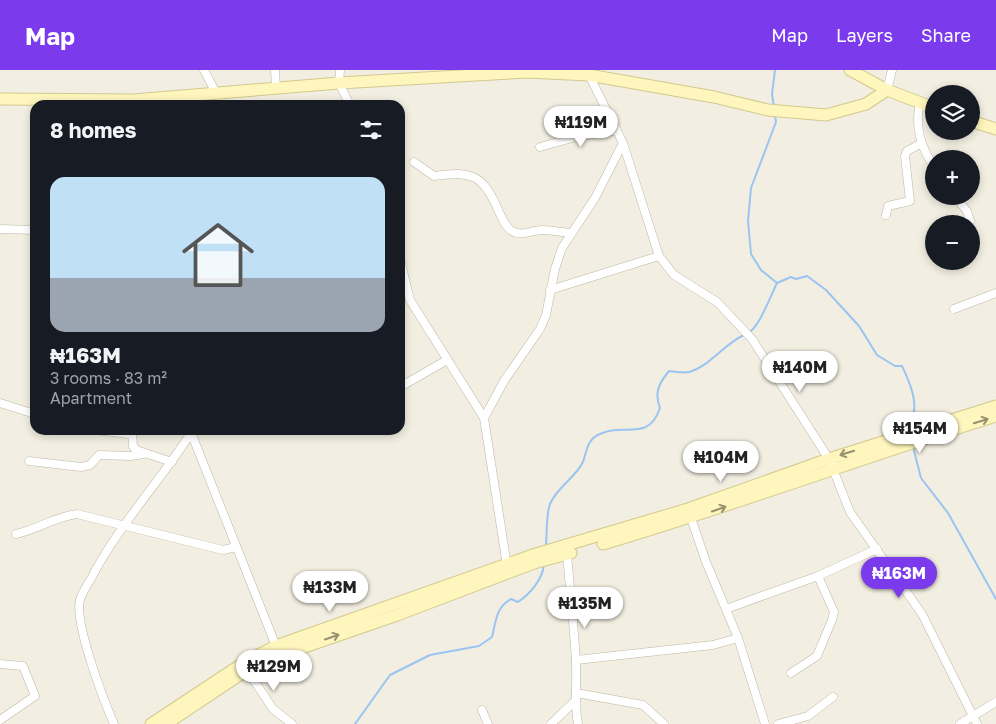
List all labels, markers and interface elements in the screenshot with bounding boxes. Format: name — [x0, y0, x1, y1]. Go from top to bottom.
text: Map — [25, 21, 75, 50]
text: Map — [771, 24, 808, 46]
text: Layers — [836, 24, 893, 46]
text: Share — [921, 24, 971, 46]
map controls — [925, 85, 980, 270]
button: layers — [925, 85, 980, 140]
pin: ₦119M — [546, 106, 616, 148]
text: ₦119M — [555, 112, 607, 132]
icon: filters — [357, 116, 385, 144]
text: 8 homes — [50, 117, 137, 143]
button: + — [925, 150, 980, 205]
icon: home — [173, 210, 263, 300]
button: − — [925, 215, 980, 270]
text: ₦163M — [50, 342, 121, 368]
pin: ₦140M — [765, 350, 835, 393]
text: ₦140M — [773, 357, 827, 377]
text: 3 rooms · 83 m² — [50, 368, 167, 388]
text: Apartment — [50, 388, 132, 408]
pin: ₦154M — [885, 412, 955, 454]
one-way arrow — [973, 416, 989, 425]
text: ₦154M — [893, 418, 947, 438]
pin: ₦104M — [686, 440, 756, 483]
text: ₦104M — [694, 447, 748, 467]
one-way arrow — [839, 449, 855, 459]
one-way arrow — [711, 503, 727, 513]
pin: ₦163M — [864, 556, 934, 599]
text: ₦163M — [872, 563, 926, 583]
pin: ₦133M — [295, 570, 365, 613]
text: ₦133M — [303, 577, 357, 597]
pin: ₦135M — [550, 586, 620, 629]
text: ₦135M — [558, 593, 612, 613]
one-way arrow — [324, 632, 339, 641]
pin: ₦129M — [239, 650, 309, 692]
text: ₦129M — [247, 656, 301, 676]

